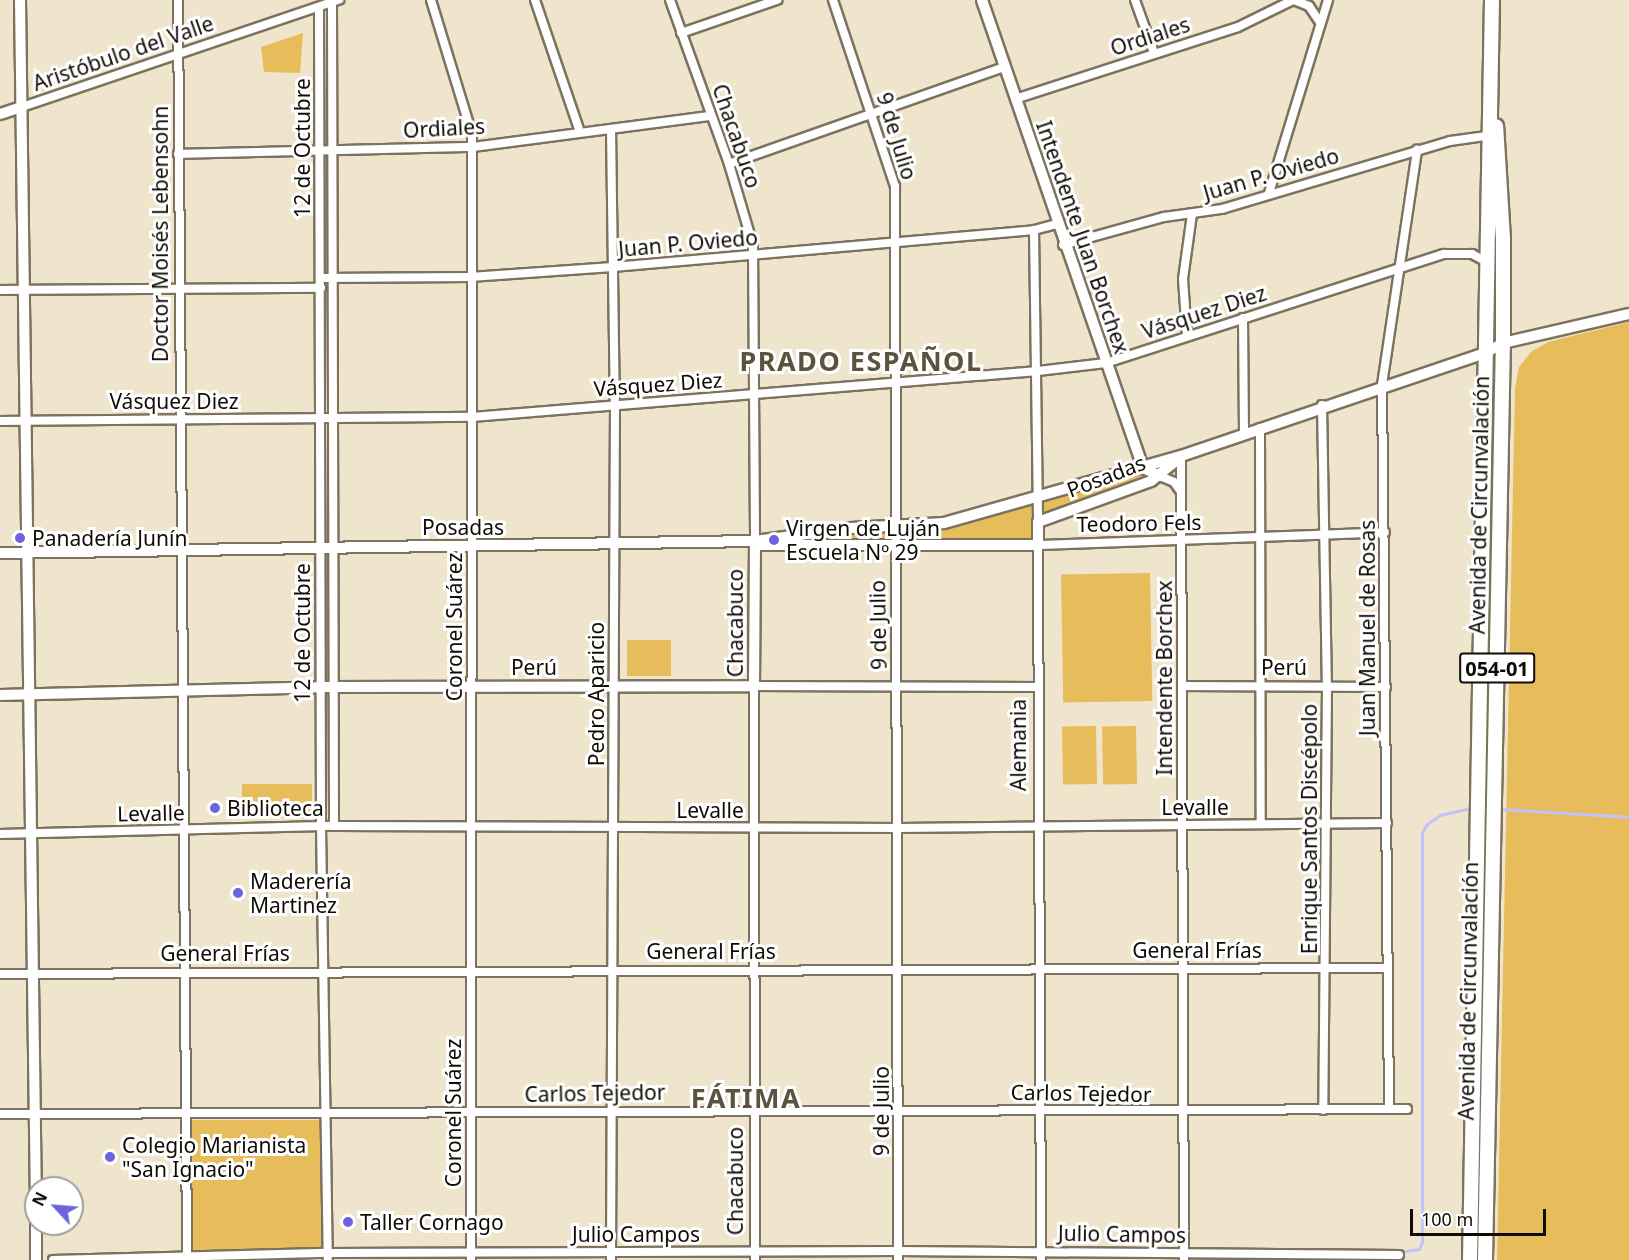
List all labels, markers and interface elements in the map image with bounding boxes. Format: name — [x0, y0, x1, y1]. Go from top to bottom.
street label: Aristóbulo del Valle — [29, 10, 217, 96]
street label: Ordiales — [1107, 11, 1193, 61]
street label: 12 de Octubre — [289, 78, 315, 218]
street label: Chacabuco — [707, 81, 767, 191]
street label: 9 de Julio — [872, 89, 922, 183]
street label: Doctor Moisés Lebensohn — [147, 106, 173, 362]
street label: Ordiales — [402, 113, 486, 143]
street label: Intendente Juan Borchex — [1031, 117, 1135, 357]
street label: Juan P. Oviedo — [1200, 143, 1342, 205]
street label: Juan P. Oviedo — [617, 224, 759, 262]
street label: Vásquez Diez — [1139, 280, 1269, 344]
district label: PRADO ESPAÑOL — [739, 345, 983, 377]
street label: Vásquez Diez — [593, 367, 723, 401]
street label: Avenida de Circunvalación — [1464, 376, 1494, 634]
street label: Vásquez Diez — [109, 388, 239, 414]
street label: Posadas — [1063, 450, 1149, 502]
street label: Teodoro Fels — [1076, 509, 1202, 537]
street label: Posadas — [422, 514, 504, 540]
place label: Virgen de Luján Escuela Nº 29 — [786, 515, 940, 565]
street label: Juan Manuel de Rosas — [1354, 520, 1380, 736]
place label: Panadería Junín — [32, 525, 187, 551]
marker: Panadería Junín — [13, 531, 27, 545]
marker: Virgen de Luján Escuela Nº 29 — [767, 533, 781, 547]
street label: Coronel Suárez — [441, 553, 467, 701]
street label: 12 de Octubre — [289, 563, 315, 703]
street label: Chacabuco — [722, 569, 748, 677]
street label: 9 de Julio — [865, 580, 891, 670]
street label: Intendente Borchex — [1151, 580, 1177, 776]
street label: Pedro Aparicio — [583, 622, 609, 766]
road number: 054-01 — [1458, 651, 1536, 685]
street label: Perú — [511, 654, 557, 680]
street label: Perú — [1261, 654, 1307, 680]
street label: Alemania — [1005, 699, 1031, 791]
street label: Enrique Santos Discépolo — [1296, 704, 1322, 954]
street label: Levalle — [1161, 794, 1229, 820]
place label: Biblioteca — [227, 795, 324, 821]
street label: Levalle — [676, 797, 744, 823]
street label: Levalle — [117, 800, 185, 826]
marker: Biblioteca — [208, 801, 222, 815]
street label: Avenida de Circunvalación — [1453, 862, 1483, 1120]
place label: Maderería Martinez — [250, 868, 352, 918]
marker: Maderería Martinez — [231, 886, 245, 900]
street label: General Frías — [1132, 937, 1262, 963]
street label: General Frías — [646, 938, 776, 964]
street label: General Frías — [160, 940, 290, 966]
street label: Coronel Suárez — [440, 1039, 466, 1187]
street label: 9 de Julio — [868, 1066, 894, 1156]
street label: Carlos Tejedor — [524, 1079, 666, 1107]
street label: Carlos Tejedor — [1010, 1079, 1152, 1107]
district label: FÁTIMA — [691, 1082, 801, 1114]
street label: Chacabuco — [722, 1127, 748, 1235]
place label: Colegio Marianista "San Ignacio" — [122, 1132, 306, 1182]
marker: Colegio Marianista "San Ignacio" — [103, 1150, 117, 1164]
north arrow — [24, 1176, 84, 1236]
text: N — [27, 1188, 52, 1210]
scale bar — [1413, 1197, 1550, 1235]
text: 100 m — [1421, 1207, 1473, 1231]
place label: Taller Cornago — [360, 1209, 504, 1235]
marker: Taller Cornago — [341, 1215, 355, 1229]
street label: Julio Campos — [1058, 1220, 1186, 1248]
street label: Julio Campos — [572, 1221, 700, 1247]

